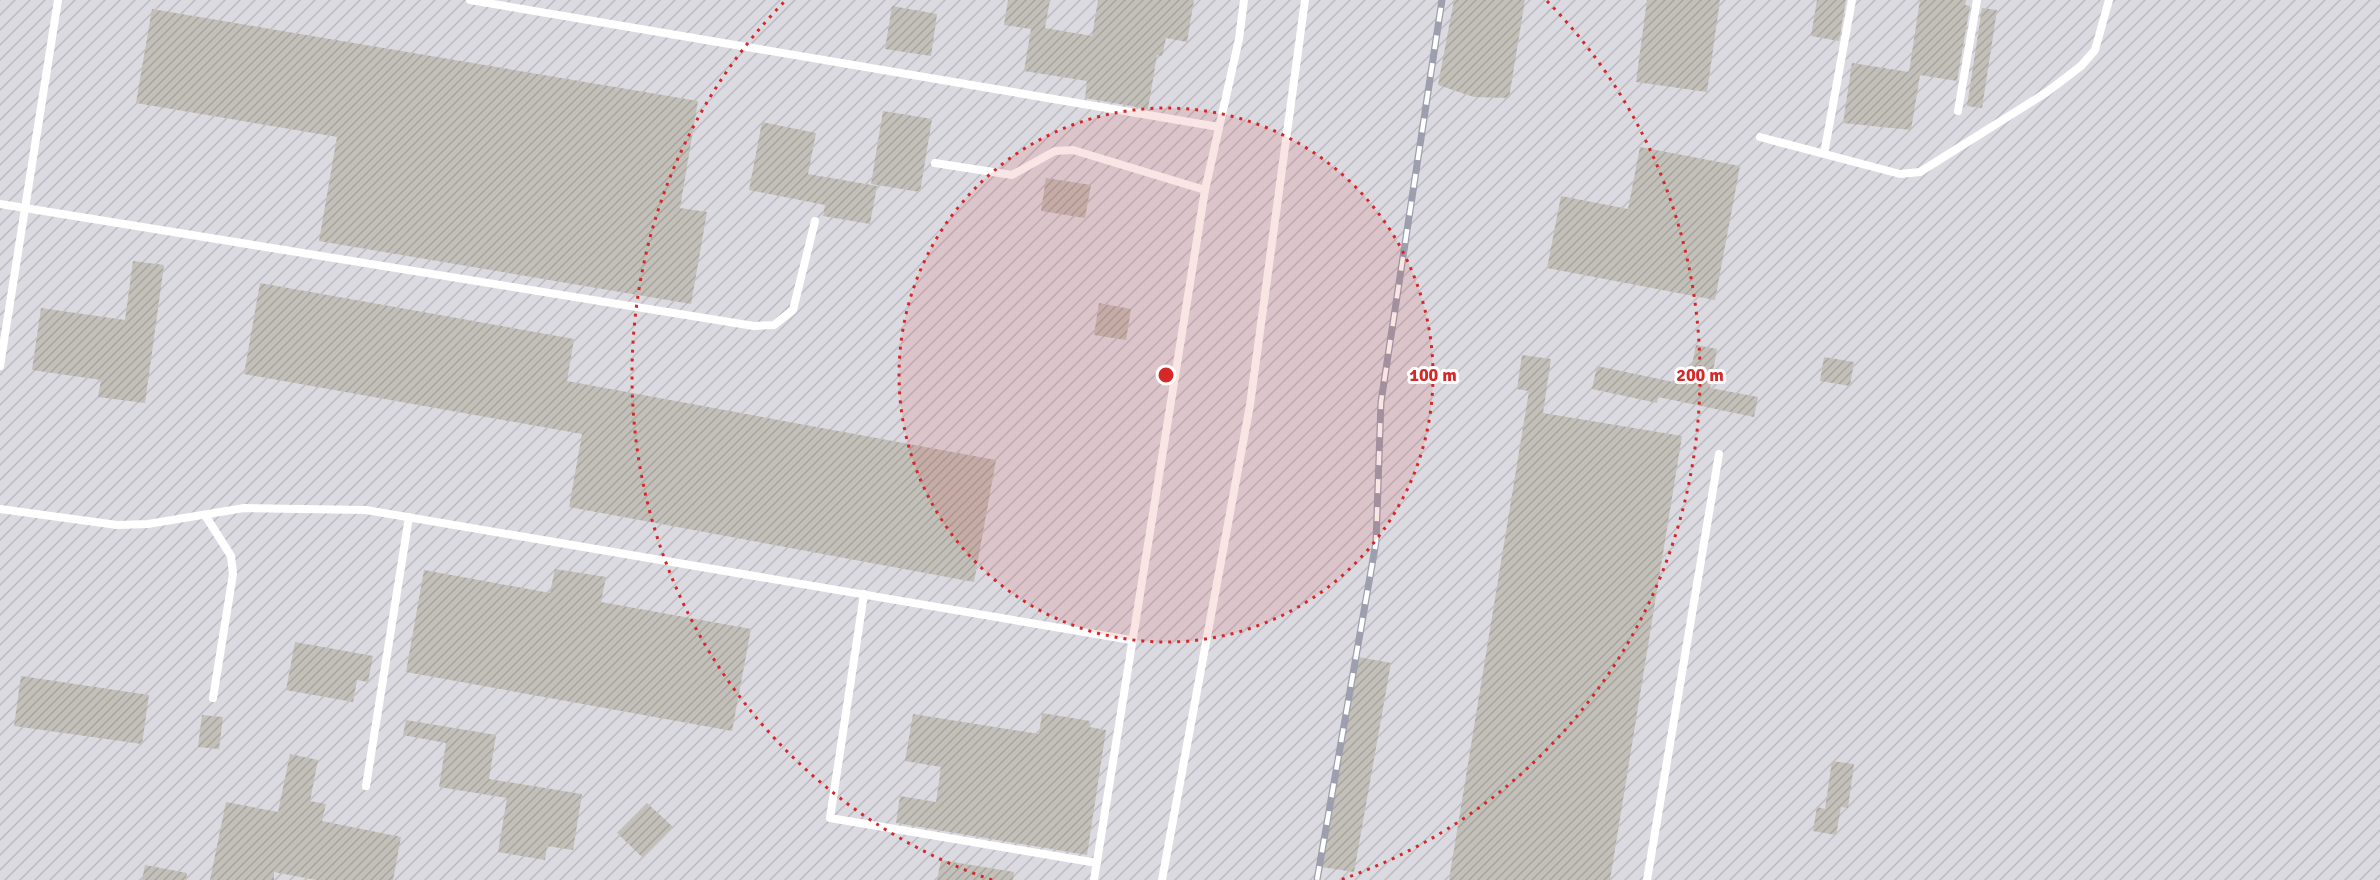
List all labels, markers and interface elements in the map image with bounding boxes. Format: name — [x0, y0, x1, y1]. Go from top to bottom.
text: 100 m — [1409, 364, 1457, 386]
text: 200 m — [1676, 364, 1724, 386]
centre of rings — [1156, 365, 1176, 385]

